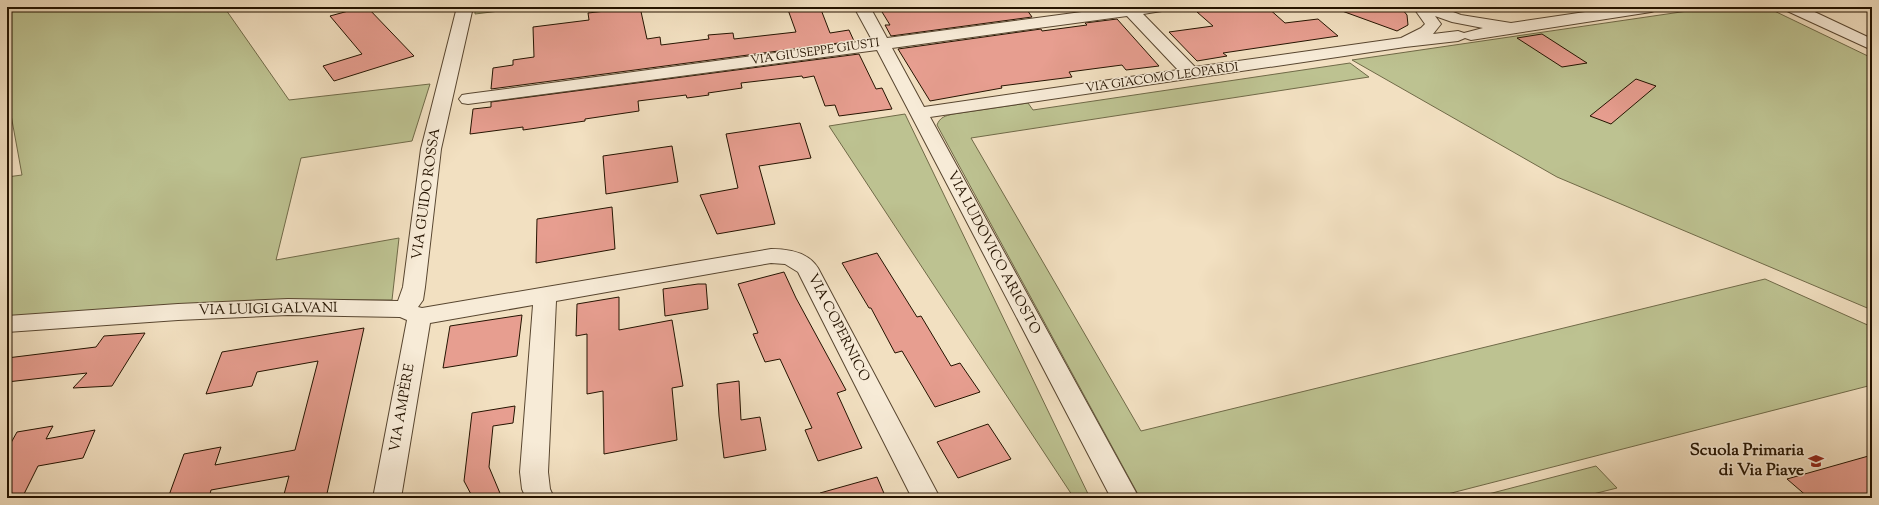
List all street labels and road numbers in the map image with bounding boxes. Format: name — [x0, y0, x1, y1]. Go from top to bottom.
street label: VIA GIUSEPPE GIUSTI — [749, 34, 881, 70]
street label: VIA GIACOMO LEOPARDI — [1084, 58, 1240, 98]
street label: VIA GUIDO ROSSA — [408, 126, 446, 261]
street label: VIA LUDOVICO ARIOSTO — [941, 168, 1045, 338]
street label: VIA COPERNICO — [802, 270, 874, 386]
street label: VIA LUIGI GALVANI — [198, 299, 338, 321]
street label: VIA AMPÈRE — [385, 362, 421, 454]

